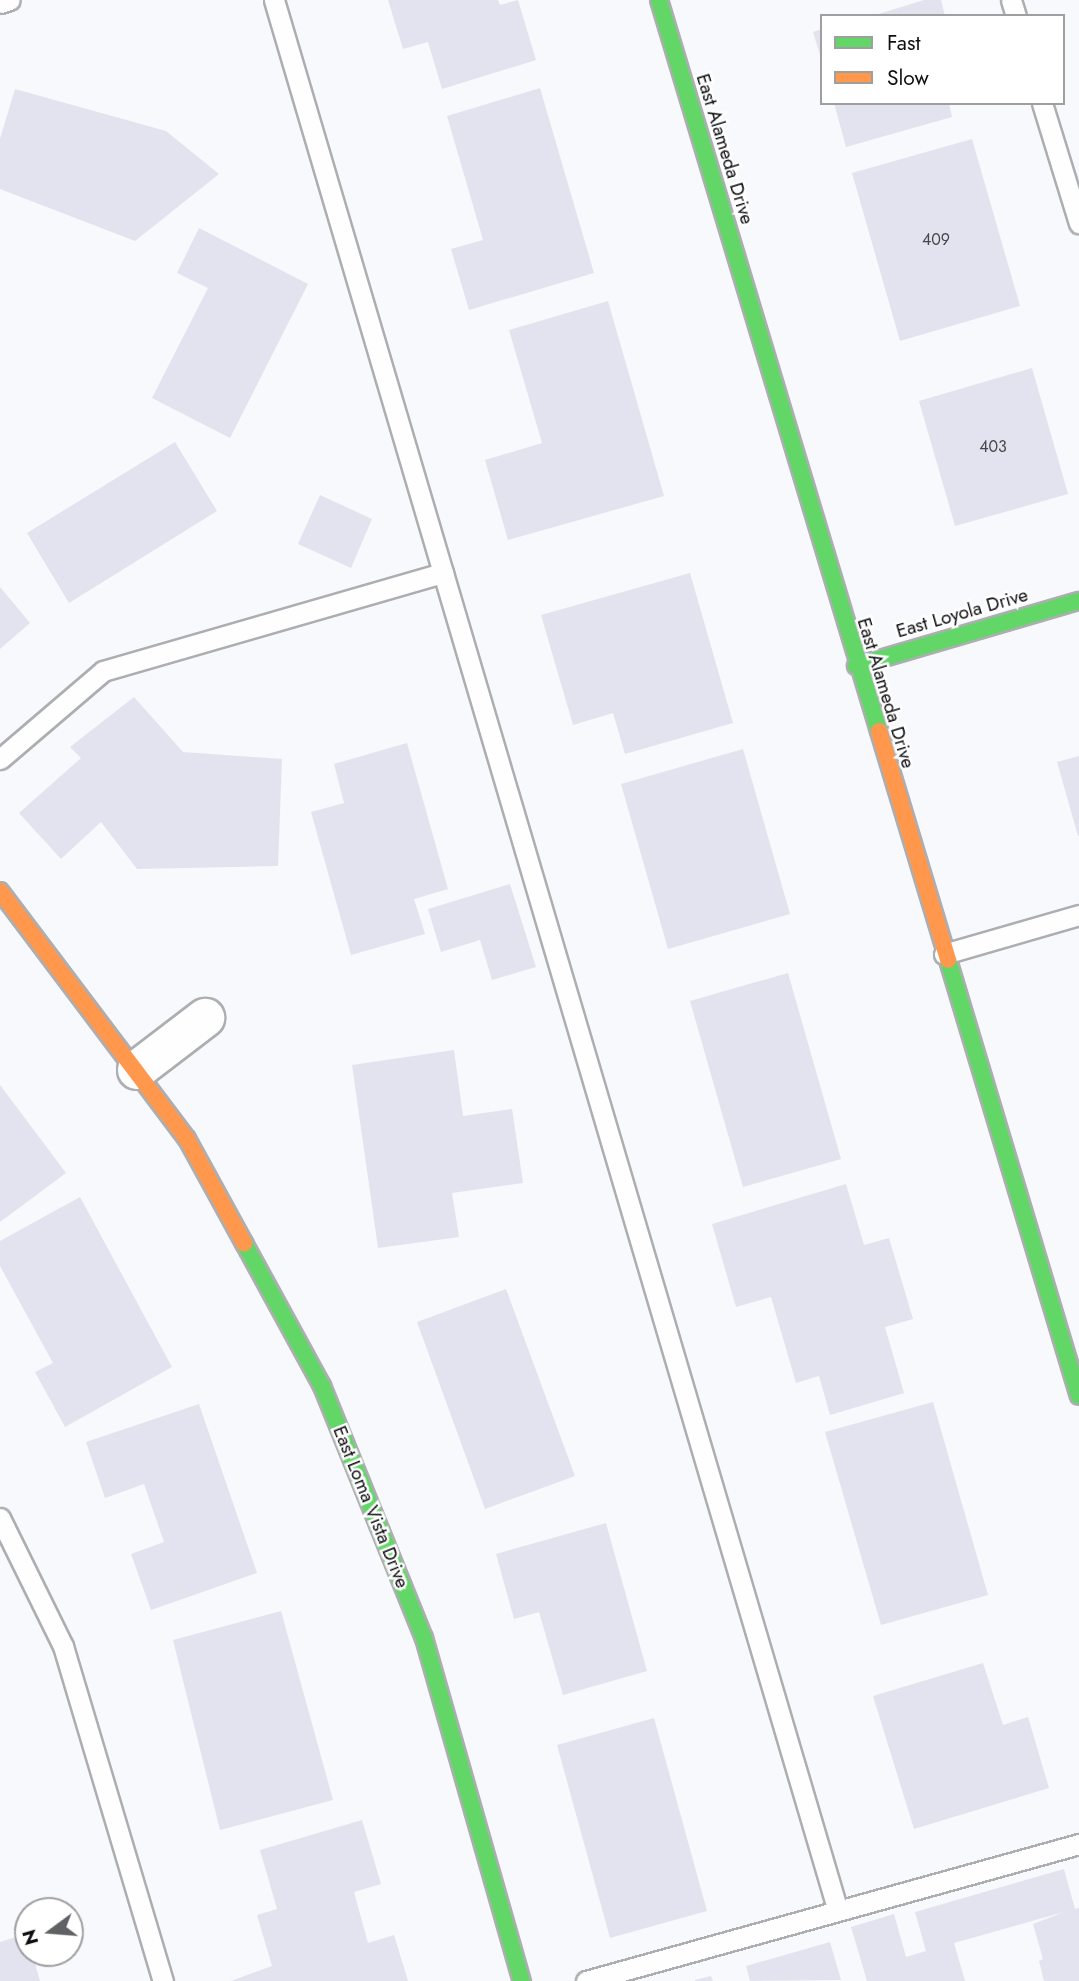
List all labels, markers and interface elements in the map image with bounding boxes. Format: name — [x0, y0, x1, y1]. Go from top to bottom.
legend — [820, 14, 1065, 105]
text: Fast — [887, 28, 920, 58]
text: Slow — [887, 63, 929, 93]
street label: East Alameda Drive — [691, 71, 759, 227]
house number: 409 — [922, 230, 950, 250]
house number: 403 — [979, 437, 1007, 457]
street label: East Loyola Drive — [893, 583, 1031, 643]
street label: East Alameda Drive — [852, 615, 920, 771]
street label: East Loma Vista Drive — [328, 1423, 414, 1591]
north arrow — [14, 1897, 84, 1967]
text: N — [15, 1926, 45, 1948]

